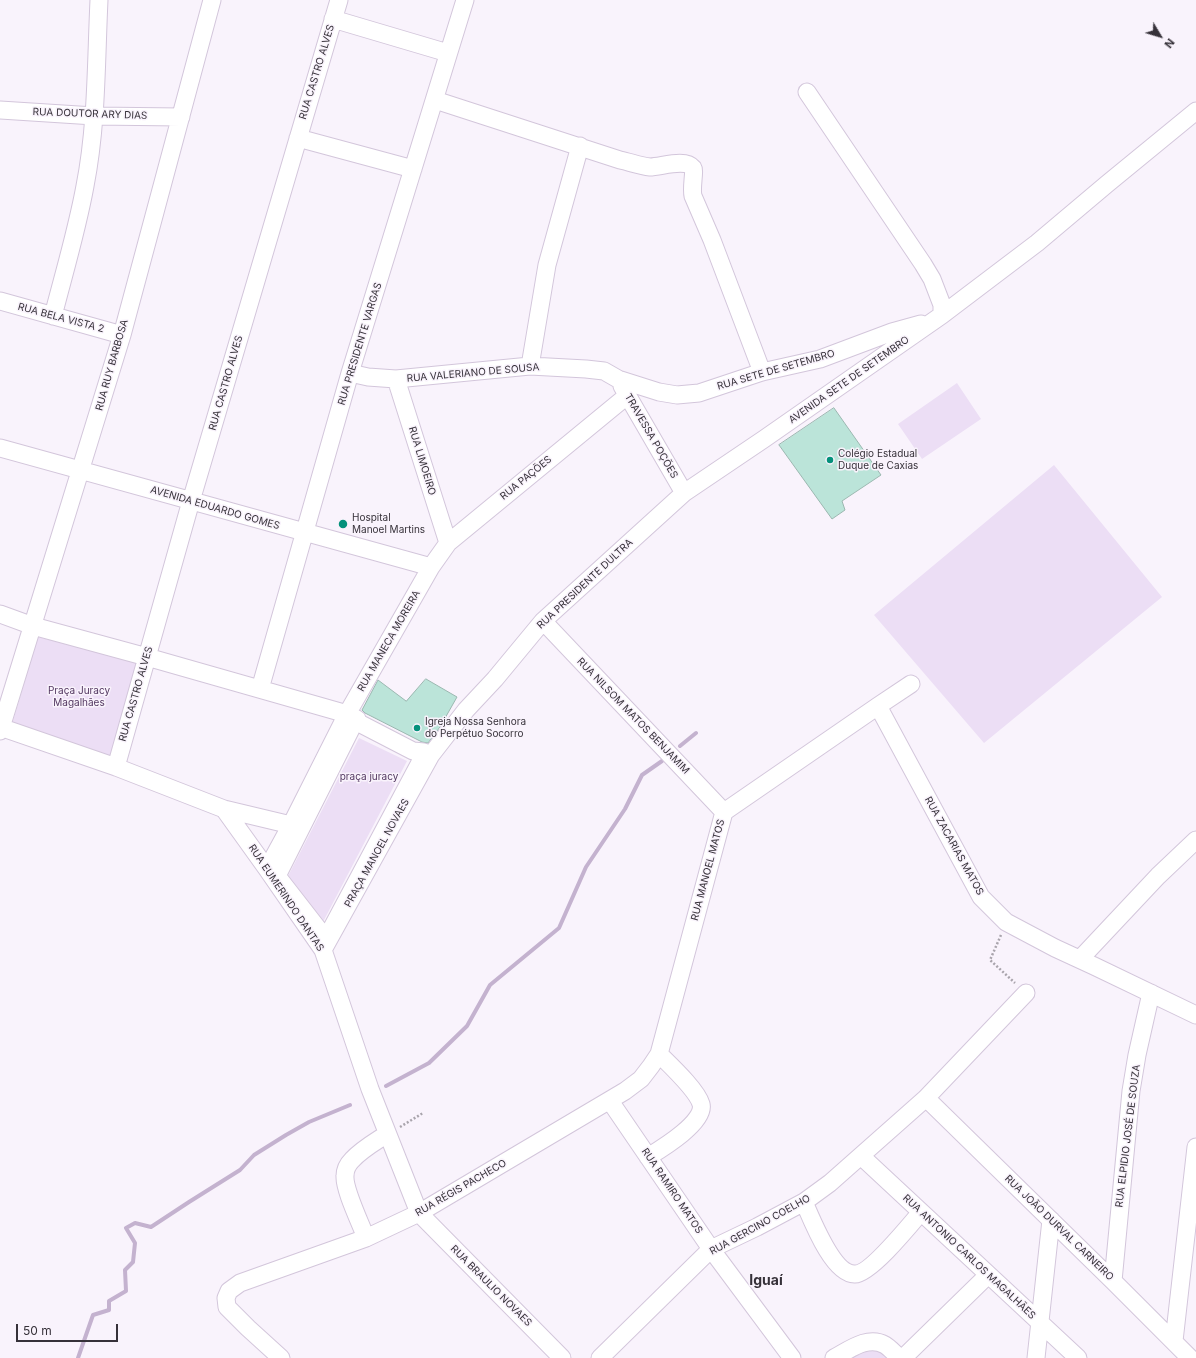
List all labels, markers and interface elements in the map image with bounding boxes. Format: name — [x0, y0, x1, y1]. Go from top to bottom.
north arrow — [1140, 16, 1180, 56]
street label: RUA CASTRO ALVES — [297, 23, 337, 121]
text: N — [1161, 36, 1178, 51]
street label: RUA DOUTOR ARY DIAS — [32, 106, 148, 122]
street label: RUA PRESIDENTE VARGAS — [336, 281, 384, 407]
street label: RUA BELA VISTA 2 — [17, 301, 105, 335]
street label: RUA RUY BARBOSA — [93, 318, 131, 412]
street label: RUA CASTRO ALVES — [207, 334, 245, 432]
street label: AVENIDA SETE DE SETEMBRO — [786, 334, 912, 426]
street label: RUA SETE DE SETEMBRO — [716, 347, 836, 393]
street label: RUA VALERIANO DE SOUSA — [406, 361, 540, 385]
street label: TRAVESSA POÇÕES — [622, 391, 680, 481]
street label: RUA LIMOEIRO — [406, 425, 438, 497]
place label: Colégio Estadual Duque de Caxias — [838, 448, 918, 472]
street label: RUA PAÇÕES — [498, 454, 554, 502]
marker: Colégio Estadual Duque de Caxias — [825, 455, 835, 465]
street label: AVENIDA EDUARDO GOMES — [149, 484, 281, 532]
place label: Hospital Manoel Martins — [352, 512, 425, 536]
marker: Hospital Manoel Martins — [337, 518, 349, 530]
street label: RUA PRESIDENTE DULTRA — [535, 536, 635, 632]
street label: RUA MANECA MOREIRA — [355, 588, 423, 694]
street label: RUA CASTRO ALVES — [117, 645, 155, 743]
street label: RUA NILSOM MATOS BENJAMIM — [574, 656, 692, 776]
park label: Praça Juracy Magalhães — [48, 685, 110, 708]
place label: Igreja Nossa Senhora do Perpétuo Socorro — [425, 716, 526, 740]
marker: Igreja Nossa Senhora do Perpétuo Socorro — [412, 723, 422, 733]
park label: praça juracy — [340, 771, 398, 783]
street label: RUA ZACARIAS MATOS — [922, 795, 986, 897]
street label: PRAÇA MANOEL NOVAES — [342, 797, 412, 909]
street label: RUA MANOEL MATOS — [689, 818, 727, 922]
street label: RUA EUMERINDO DANTAS — [246, 842, 326, 954]
street label: RUA ELPIDIO JOSÉ DE SOUZA — [1113, 1064, 1143, 1208]
street label: RUA RAMIRO MATOS — [639, 1146, 705, 1236]
street label: RUA RÉGIS PACHECO — [413, 1157, 509, 1219]
street label: RUA JOÃO DURVAL CARNEIRO — [1002, 1173, 1116, 1283]
street label: RUA GERCINO COELHO — [708, 1192, 812, 1258]
street label: RUA ANTONIO CARLOS MAGALHÃES — [900, 1192, 1038, 1322]
street label: RUA BRAULIO NOVAES — [448, 1243, 534, 1329]
district label: Iguaí — [749, 1273, 783, 1289]
scale bar — [18, 1316, 120, 1342]
text: 50 m — [23, 1323, 52, 1338]

